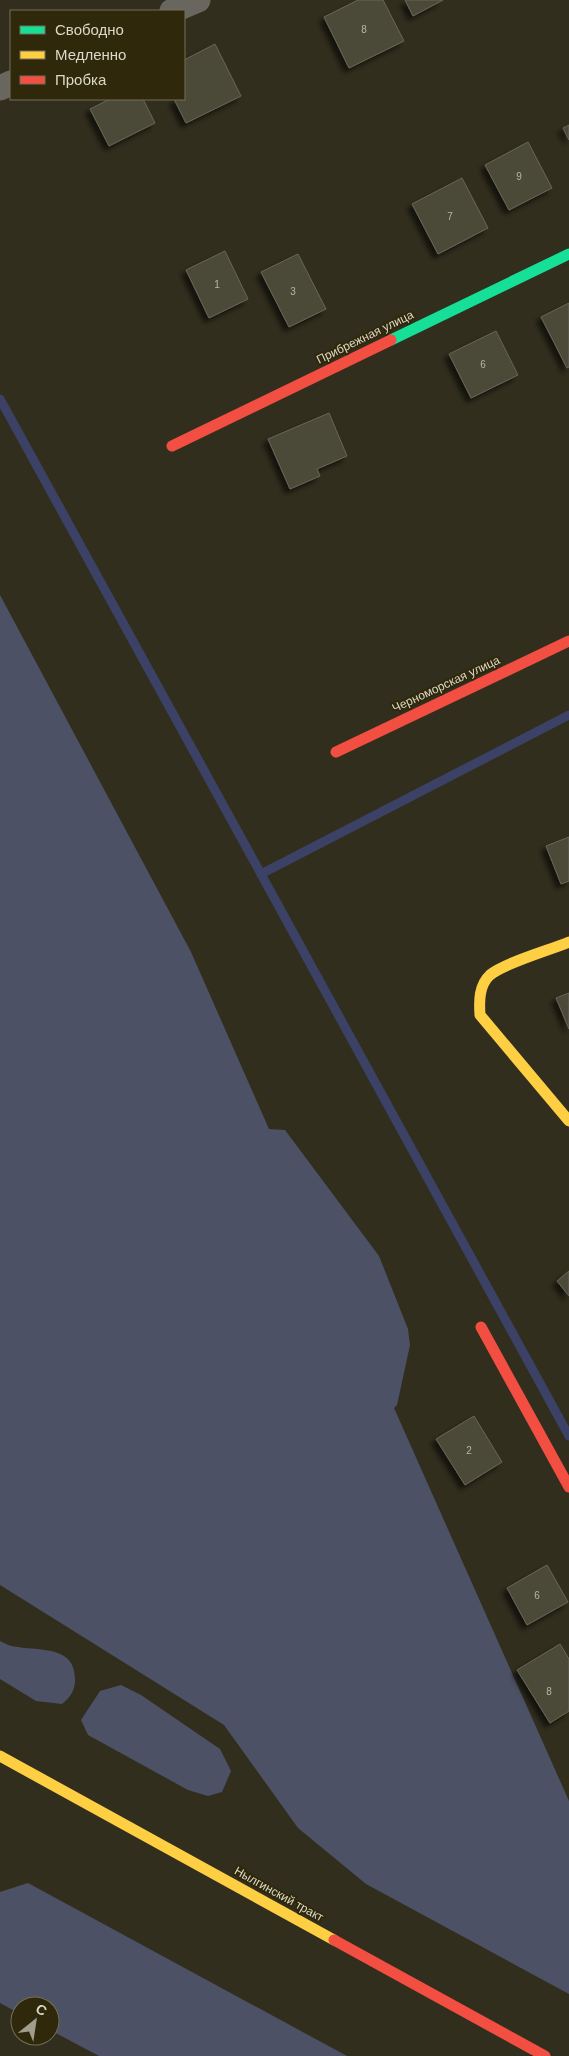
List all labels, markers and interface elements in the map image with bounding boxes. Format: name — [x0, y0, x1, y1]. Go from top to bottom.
legend — [10, 10, 185, 100]
text: Свободно — [55, 21, 124, 38]
house number: 8 — [361, 24, 367, 35]
text: Медленно — [55, 46, 126, 63]
text: Пробка — [55, 71, 107, 88]
house number: 9 — [516, 171, 522, 182]
house number: 7 — [447, 211, 453, 222]
house number: 1 — [214, 279, 220, 290]
house number: 3 — [290, 286, 296, 297]
street label: Прибрежная улица — [314, 307, 416, 367]
house number: 6 — [480, 359, 486, 370]
street label: Черноморская улица — [390, 653, 502, 715]
house number: 2 — [466, 1445, 472, 1456]
house number: 6 — [534, 1590, 540, 1601]
house number: 8 — [546, 1686, 552, 1697]
street label: Нылгинский тракт — [232, 1864, 326, 1925]
north arrow — [10, 1996, 60, 2046]
text: С — [33, 2000, 50, 2019]

